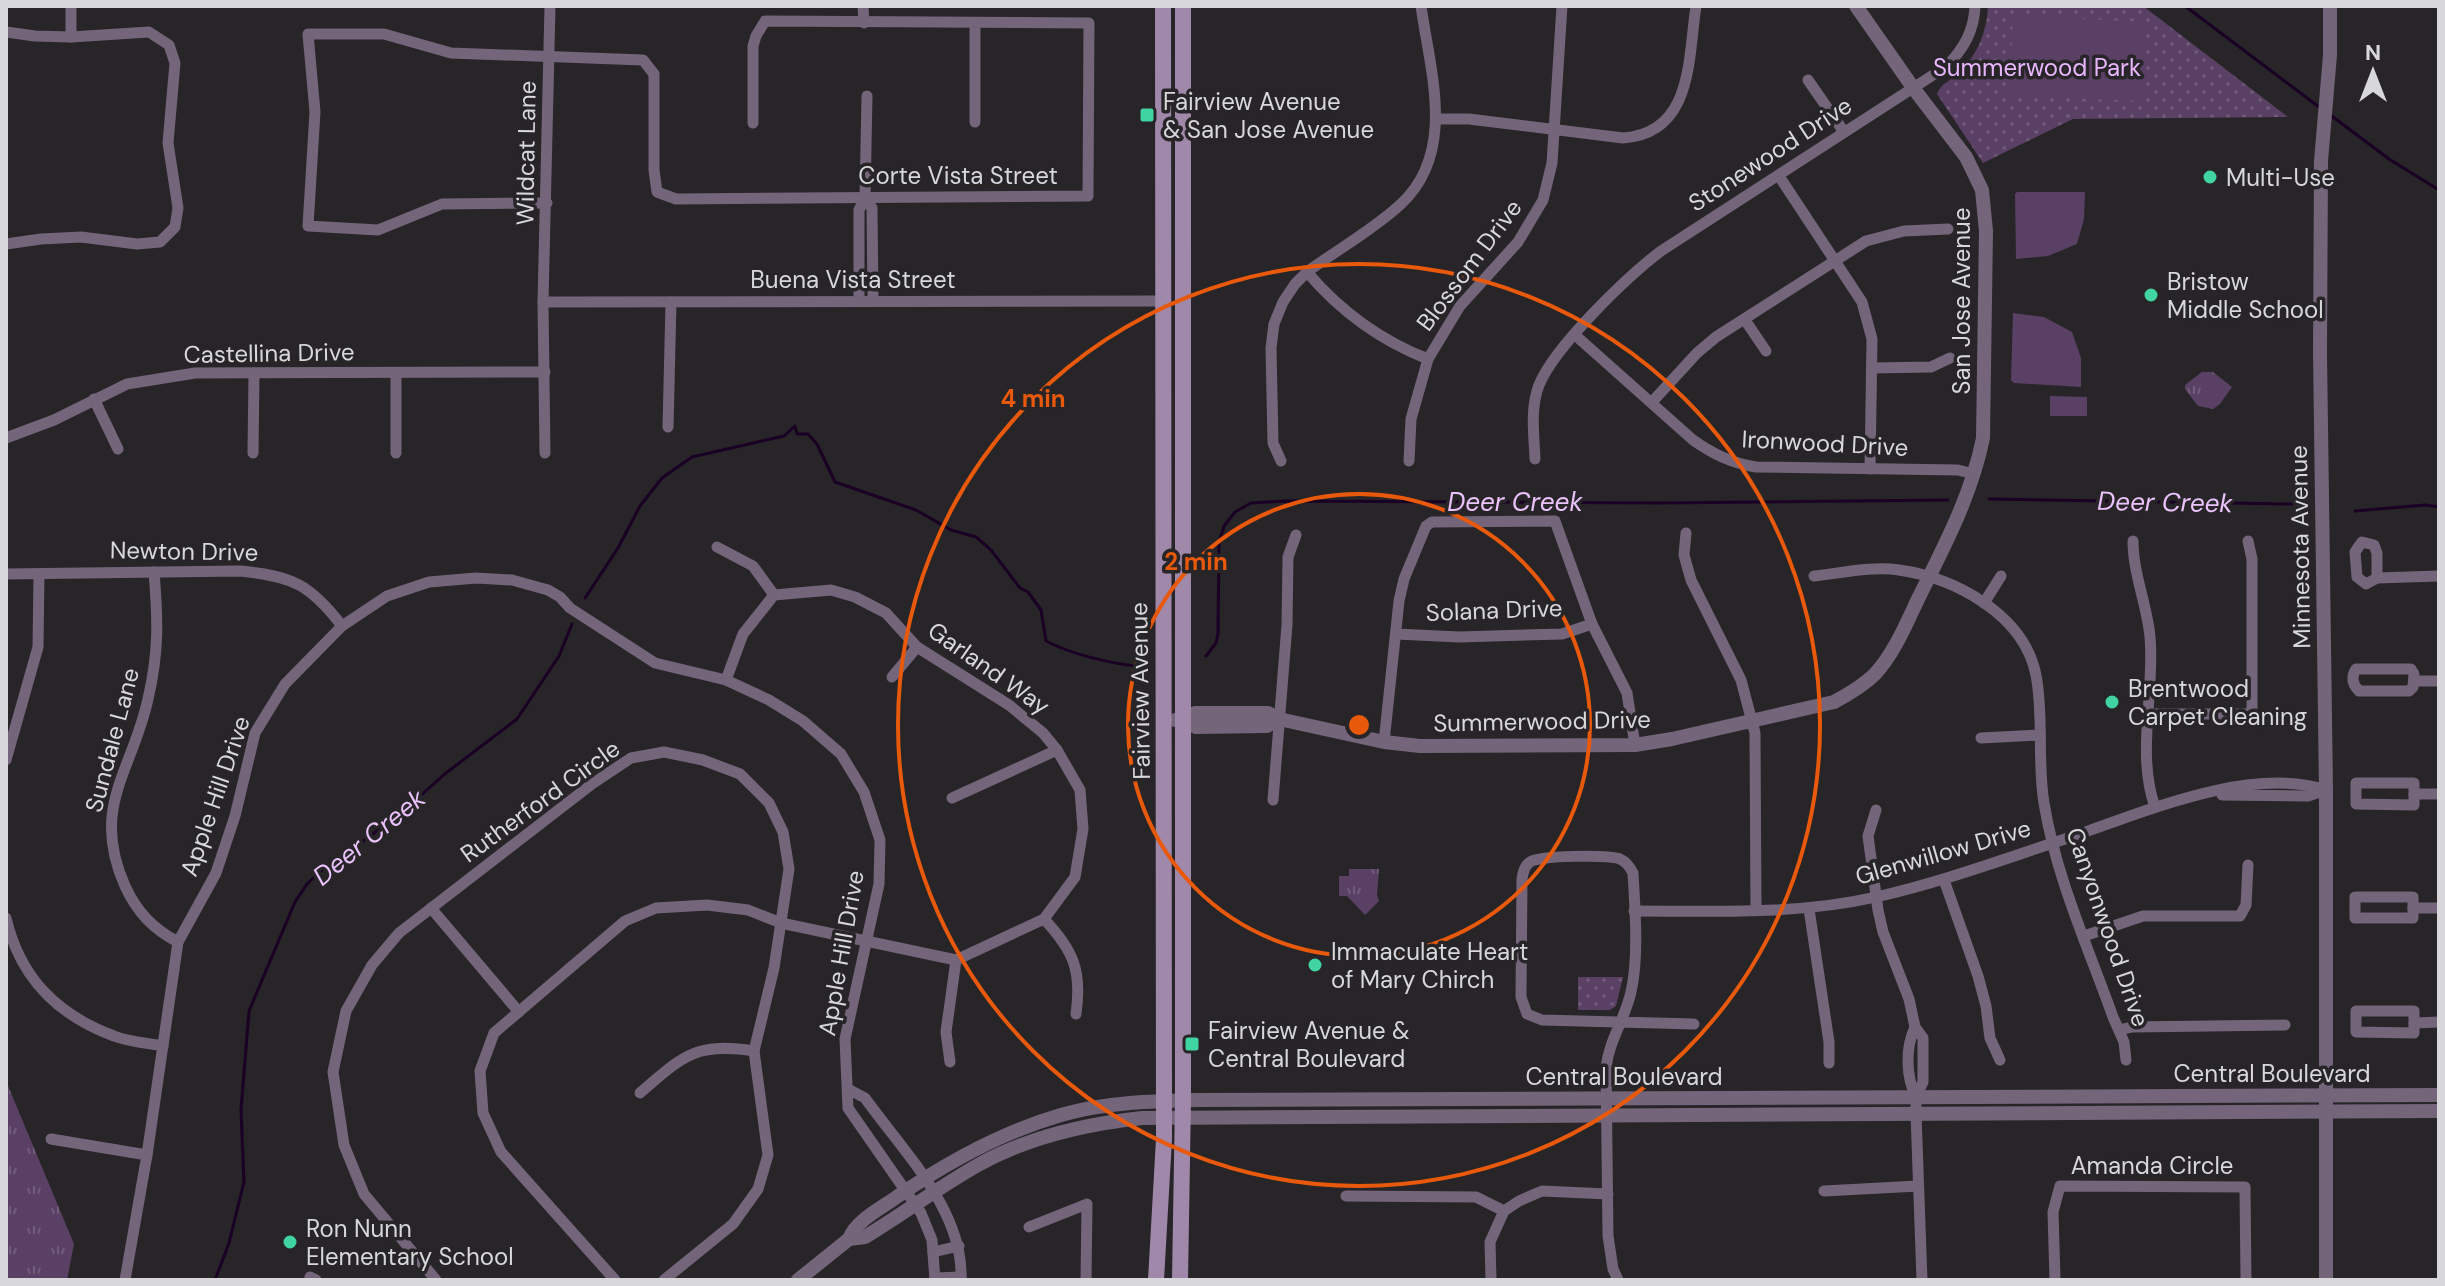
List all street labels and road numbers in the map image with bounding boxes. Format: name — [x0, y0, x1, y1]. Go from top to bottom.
street label: Wildcat Lane — [509, 80, 543, 226]
street label: Stonewood Drive — [1682, 90, 1858, 218]
street label: Corte Vista Street — [858, 160, 1058, 191]
street label: Blossom Drive — [1409, 193, 1529, 337]
street label: San Jose Avenue — [1946, 207, 1977, 395]
street label: Buena Vista Street — [750, 264, 956, 295]
street label: Castellina Drive — [183, 336, 355, 370]
street label: Ironwood Drive — [1741, 423, 1909, 463]
street label: Minnesota Avenue — [2283, 445, 2317, 649]
street label: Newton Drive — [110, 534, 258, 568]
street label: Solana Drive — [1425, 592, 1563, 628]
street label: Fairview Avenue — [1123, 602, 1157, 780]
street label: Garland Way — [922, 615, 1056, 721]
street label: Sundale Lane — [78, 664, 146, 816]
street label: Summerwood Drive — [1433, 704, 1651, 738]
street label: Apple Hill Drive — [173, 712, 257, 880]
street label: Rutherford Circle — [454, 733, 626, 869]
street label: Glenwillow Drive — [1852, 812, 2034, 892]
street label: Canyonwood Drive — [2059, 823, 2157, 1031]
street label: Apple Hill Drive — [811, 868, 871, 1038]
street label: Central Boulevard — [2173, 1058, 2371, 1089]
street label: Central Boulevard — [1525, 1061, 1723, 1092]
street label: Amanda Circle — [2071, 1150, 2233, 1181]

